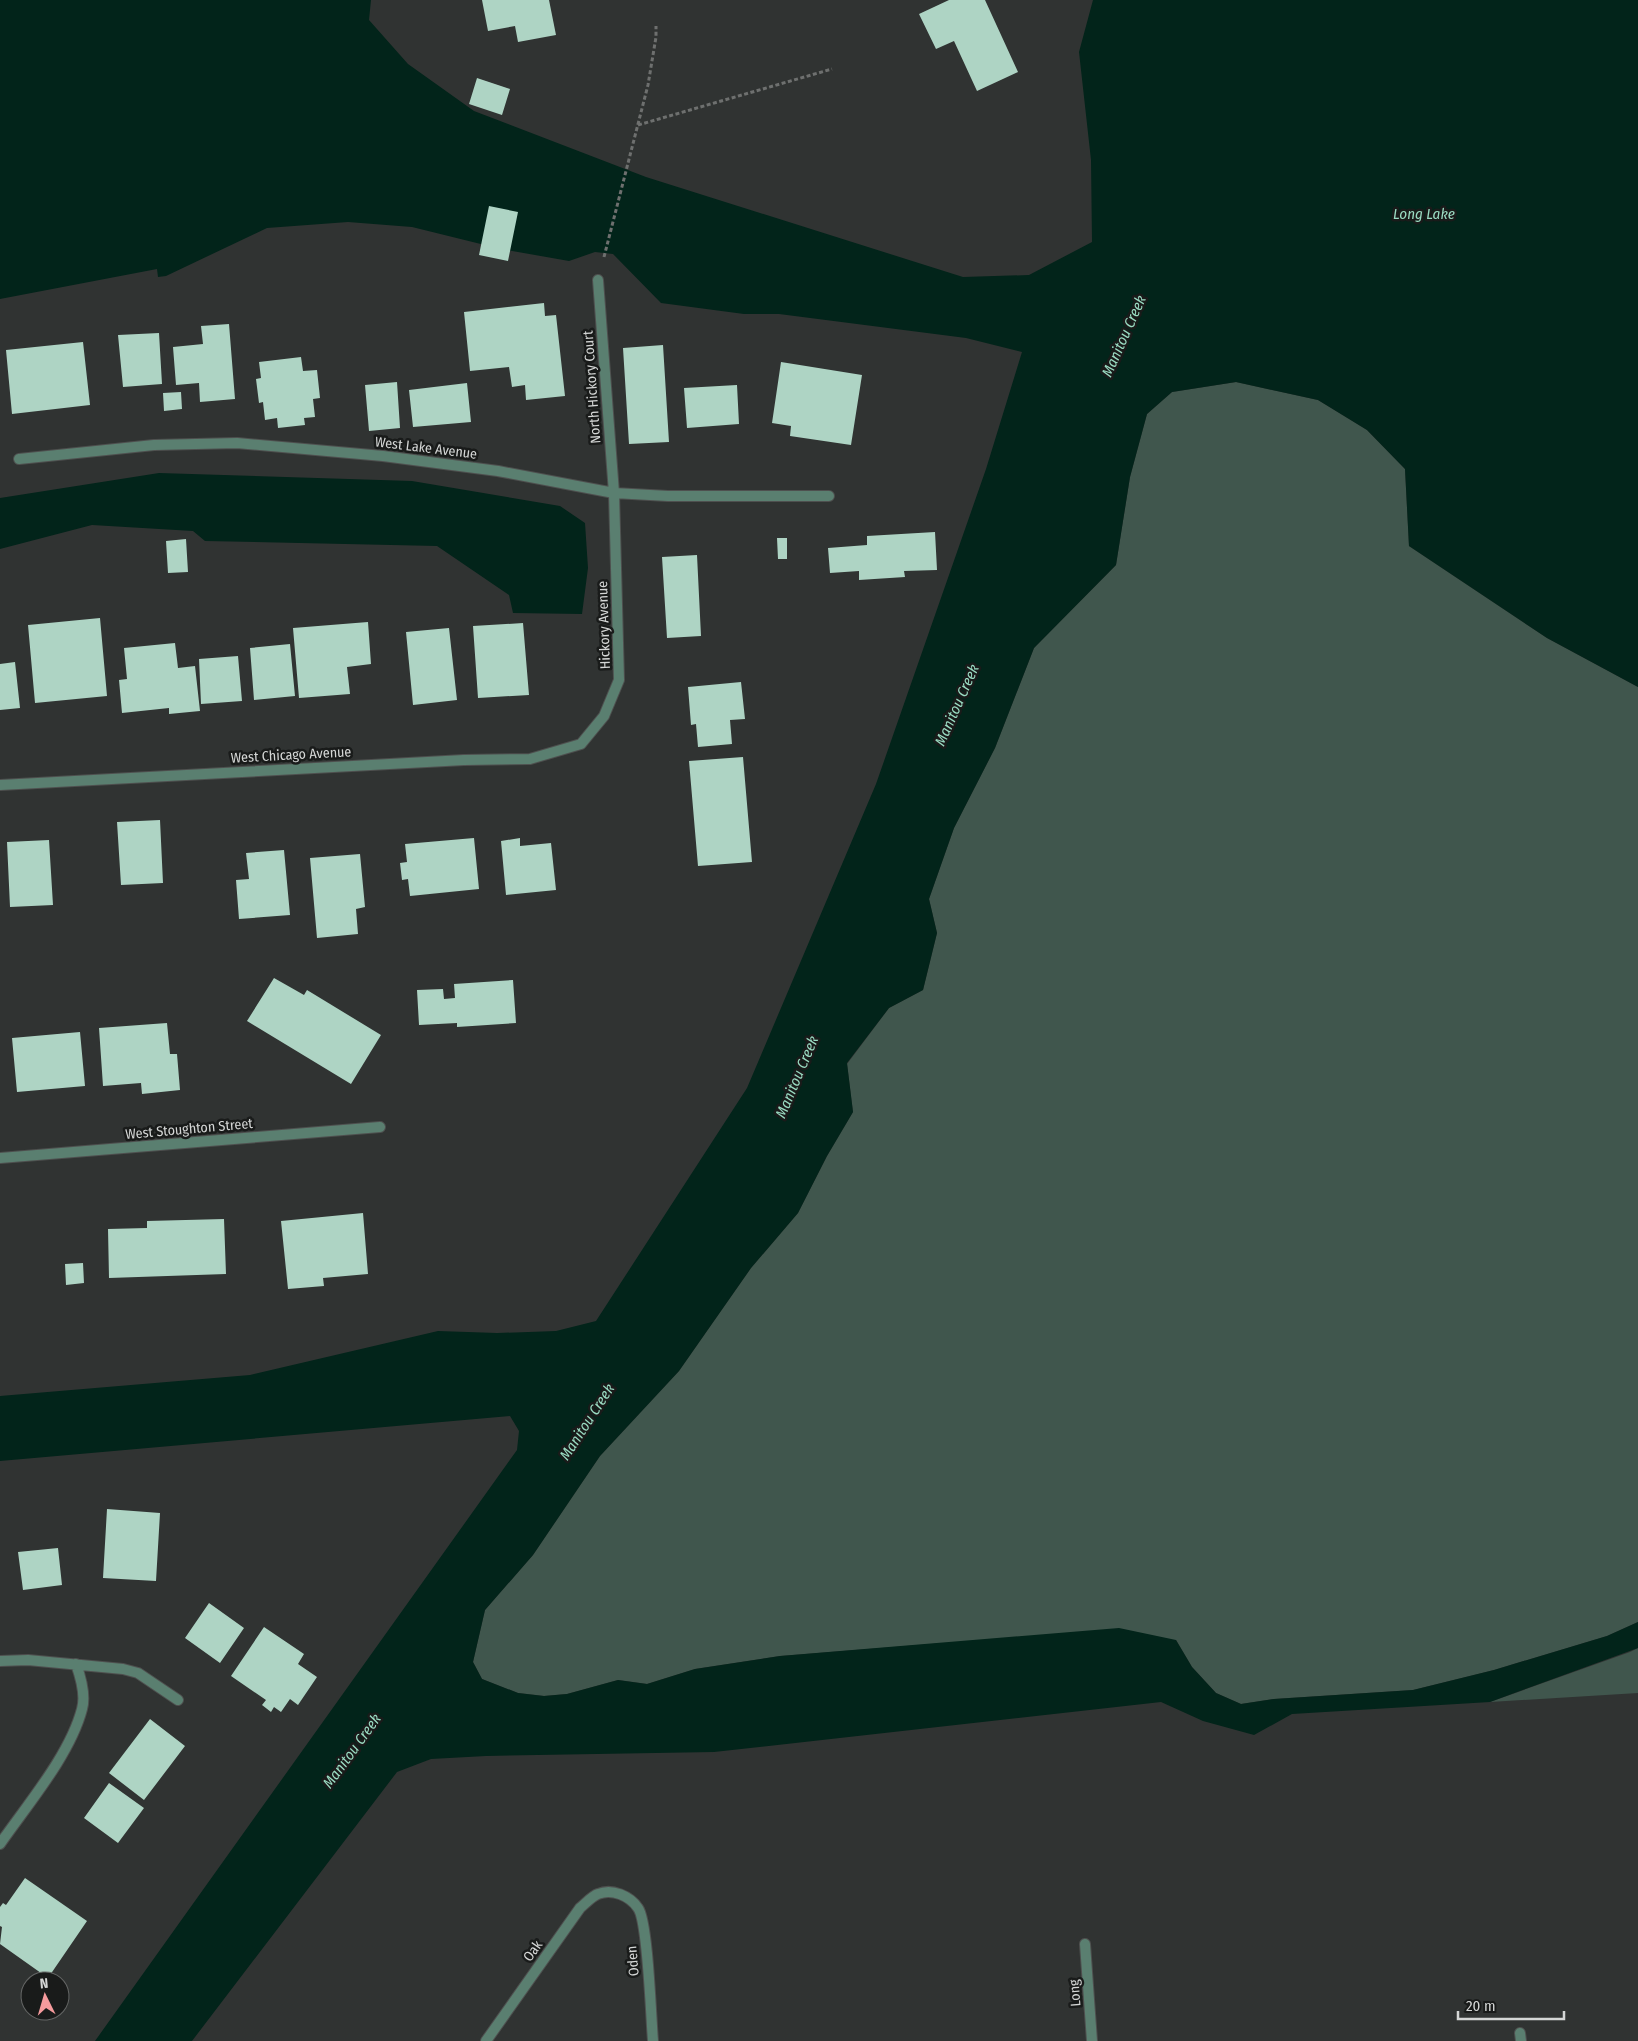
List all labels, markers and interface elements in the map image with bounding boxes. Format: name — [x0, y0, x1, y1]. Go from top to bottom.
water label: Long Lake — [1393, 205, 1455, 223]
water label: Manitou Creek — [1098, 292, 1150, 380]
street label: North Hickory Court — [580, 330, 604, 444]
street label: West Lake Avenue — [374, 433, 478, 463]
street label: Hickory Avenue — [594, 581, 614, 669]
water label: Manitou Creek — [931, 661, 983, 749]
street label: West Chicago Avenue — [230, 743, 352, 767]
water label: Manitou Creek — [772, 1033, 823, 1121]
street label: West Stoughton Street — [125, 1115, 254, 1143]
water label: Manitou Creek — [556, 1380, 619, 1464]
water label: Manitou Creek — [319, 1710, 385, 1792]
street label: Oak — [520, 1937, 547, 1965]
street label: Oden — [623, 1945, 643, 1977]
north arrow — [20, 1971, 70, 2021]
text: N — [39, 1975, 49, 1992]
street label: Long — [1066, 1978, 1084, 2007]
scale bar — [1458, 1988, 1564, 2020]
text: 20 m — [1466, 1997, 1496, 2015]

